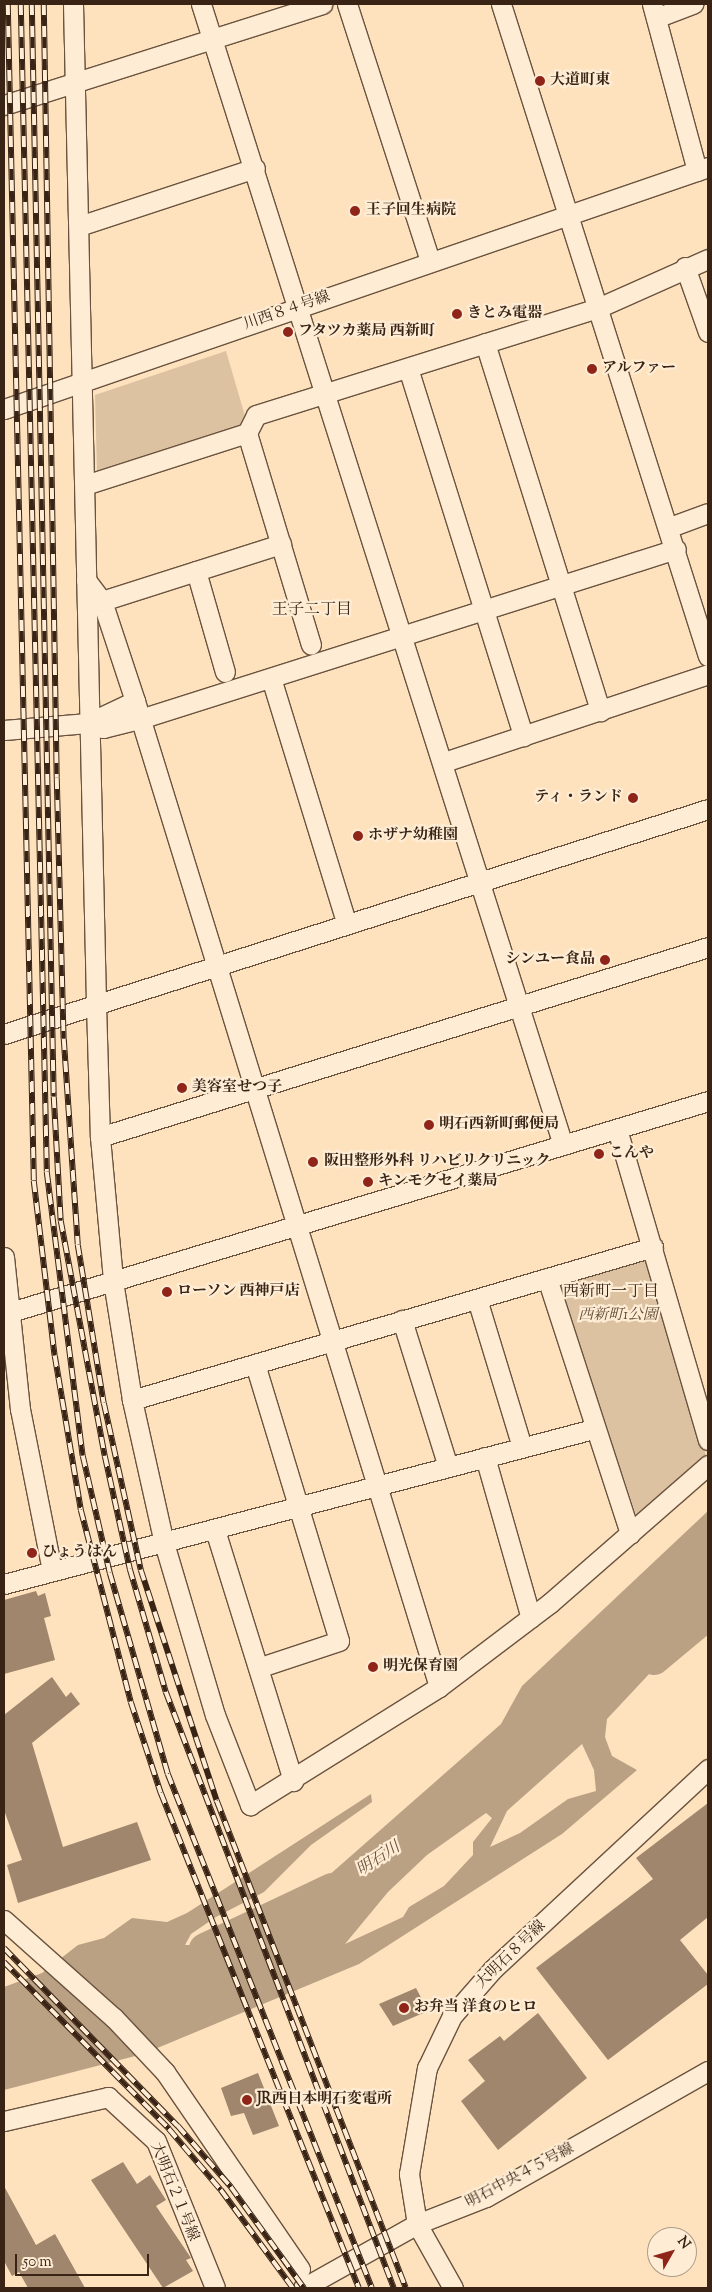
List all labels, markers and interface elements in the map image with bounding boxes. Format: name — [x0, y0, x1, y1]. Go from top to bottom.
place label: 大道町東 — [550, 72, 610, 90]
marker: 大道町東 — [534, 75, 546, 87]
place label: 王子回生病院 — [366, 202, 456, 220]
marker: 王子回生病院 — [348, 204, 362, 218]
street label: 川西８４号線 — [242, 288, 332, 334]
place label: きとみ電器 — [467, 305, 542, 323]
marker: きとみ電器 — [451, 308, 463, 320]
place label: フタツカ薬局 西新町 — [298, 323, 436, 341]
marker: フタツカ薬局 西新町 — [282, 326, 294, 338]
place label: アルファー — [602, 360, 677, 378]
marker: アルファー — [586, 363, 598, 375]
district label: 王子二丁目 — [272, 601, 352, 621]
place label: ティ・ランド — [533, 789, 623, 807]
marker: ティ・ランド — [627, 792, 639, 804]
place label: ホザナ幼稚園 — [368, 827, 458, 845]
marker: ホザナ幼稚園 — [352, 830, 364, 842]
place label: シンユー食品 — [505, 951, 595, 969]
marker: シンユー食品 — [599, 954, 611, 966]
place label: 美容室せつ子 — [192, 1079, 282, 1097]
marker: 美容室せつ子 — [176, 1082, 188, 1094]
place label: 明石西新町郵便局 — [439, 1116, 559, 1134]
marker: 明石西新町郵便局 — [423, 1119, 435, 1131]
place label: こんや — [609, 1145, 654, 1163]
marker: こんや — [593, 1148, 605, 1160]
place label: 阪田整形外科 リハビリクリニック — [324, 1153, 552, 1171]
marker: 阪田整形外科 リハビリクリニック — [306, 1155, 320, 1169]
place label: キンモクセイ薬局 — [378, 1173, 498, 1191]
marker: キンモクセイ薬局 — [362, 1176, 374, 1188]
place label: ローソン 西神戸店 — [177, 1283, 300, 1301]
district label: 西新町一丁目 — [563, 1283, 659, 1303]
marker: ローソン 西神戸店 — [161, 1286, 173, 1298]
park label: 西新町1公園 — [578, 1307, 658, 1325]
place label: ひょうはん — [42, 1544, 117, 1562]
marker: ひょうはん — [26, 1547, 38, 1559]
place label: 明光保育園 — [383, 1658, 458, 1676]
marker: 明光保育園 — [367, 1661, 379, 1673]
water label: 明石川 — [354, 1839, 404, 1881]
street label: 大明石８号線 — [472, 1917, 550, 1993]
place label: お弁当 洋食のヒロ — [414, 1999, 537, 2017]
marker: お弁当 洋食のヒロ — [398, 2002, 410, 2014]
place label: JR西日本明石変電所 — [257, 2091, 392, 2109]
marker: JR西日本明石変電所 — [241, 2094, 253, 2106]
street label: 大明石２１号線 — [146, 2140, 202, 2244]
street label: 明石中央４５号線 — [463, 2140, 577, 2212]
north arrow — [647, 2227, 697, 2277]
text: N — [672, 2233, 694, 2254]
scale bar — [18, 2244, 151, 2276]
text: 50 m — [23, 2252, 52, 2273]

